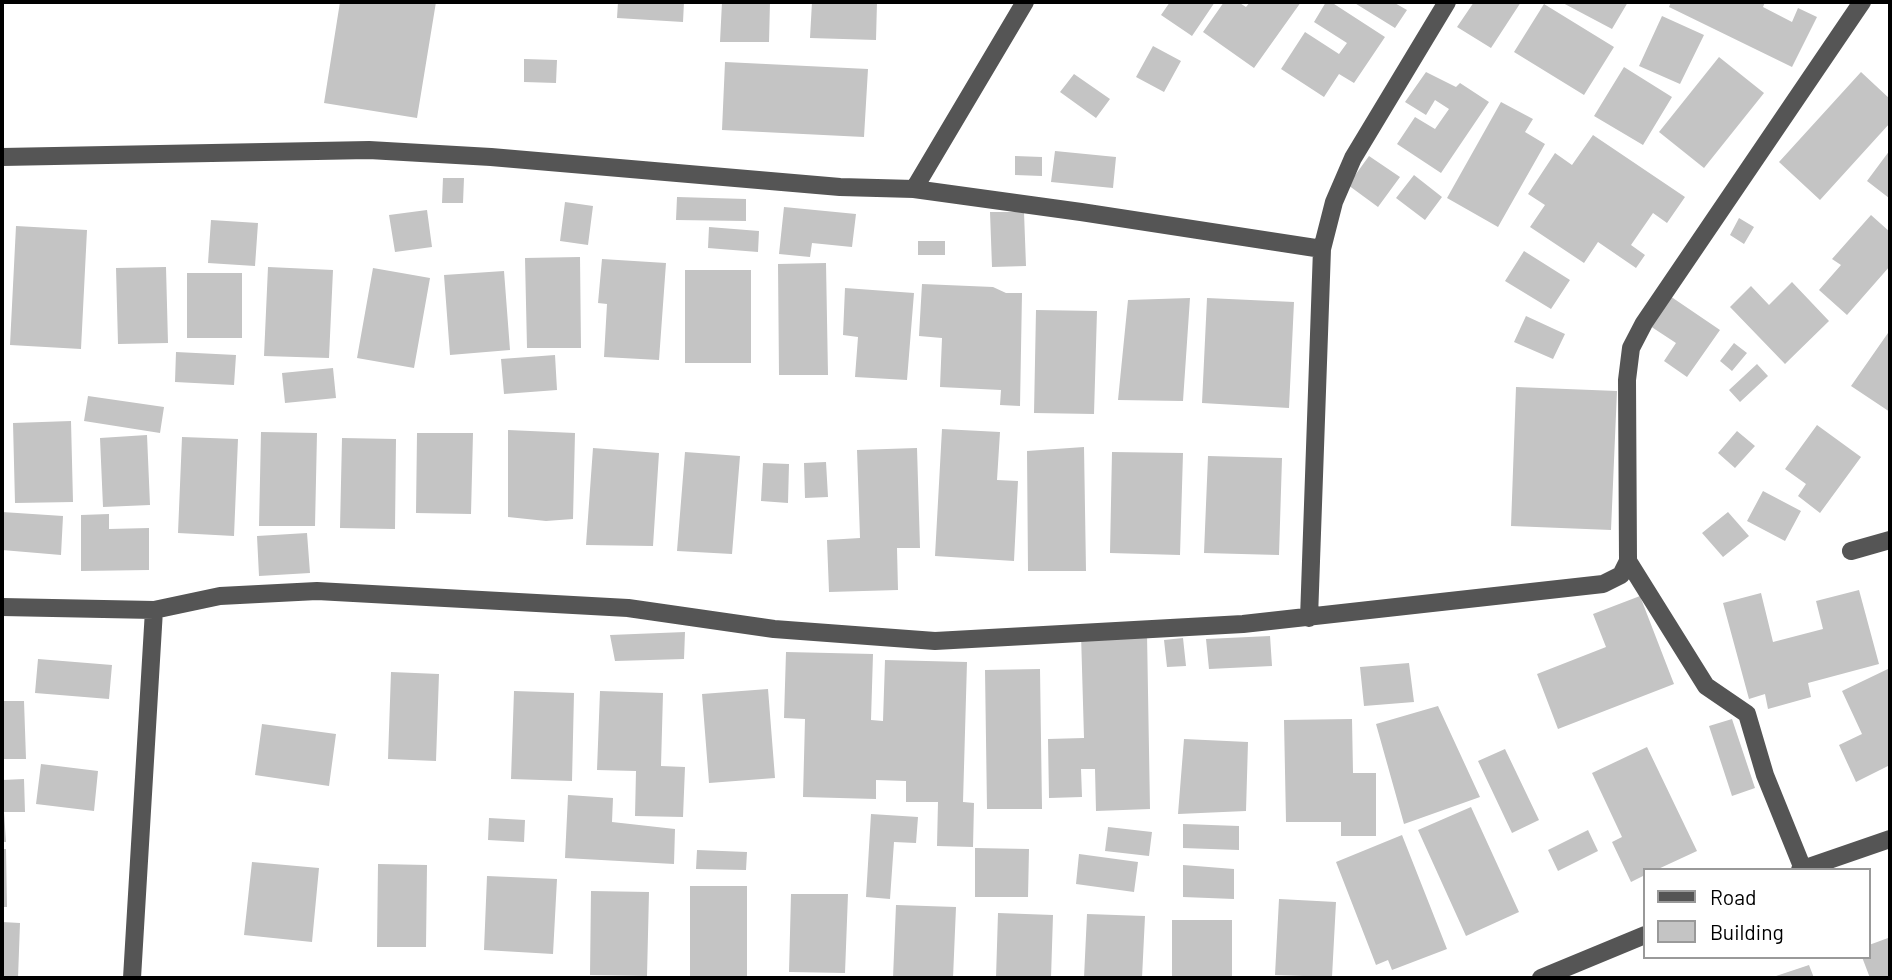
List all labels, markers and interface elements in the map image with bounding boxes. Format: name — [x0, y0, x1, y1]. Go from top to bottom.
legend — [1644, 868, 1871, 959]
text: Road — [1710, 884, 1756, 909]
text: Building — [1710, 919, 1784, 944]

